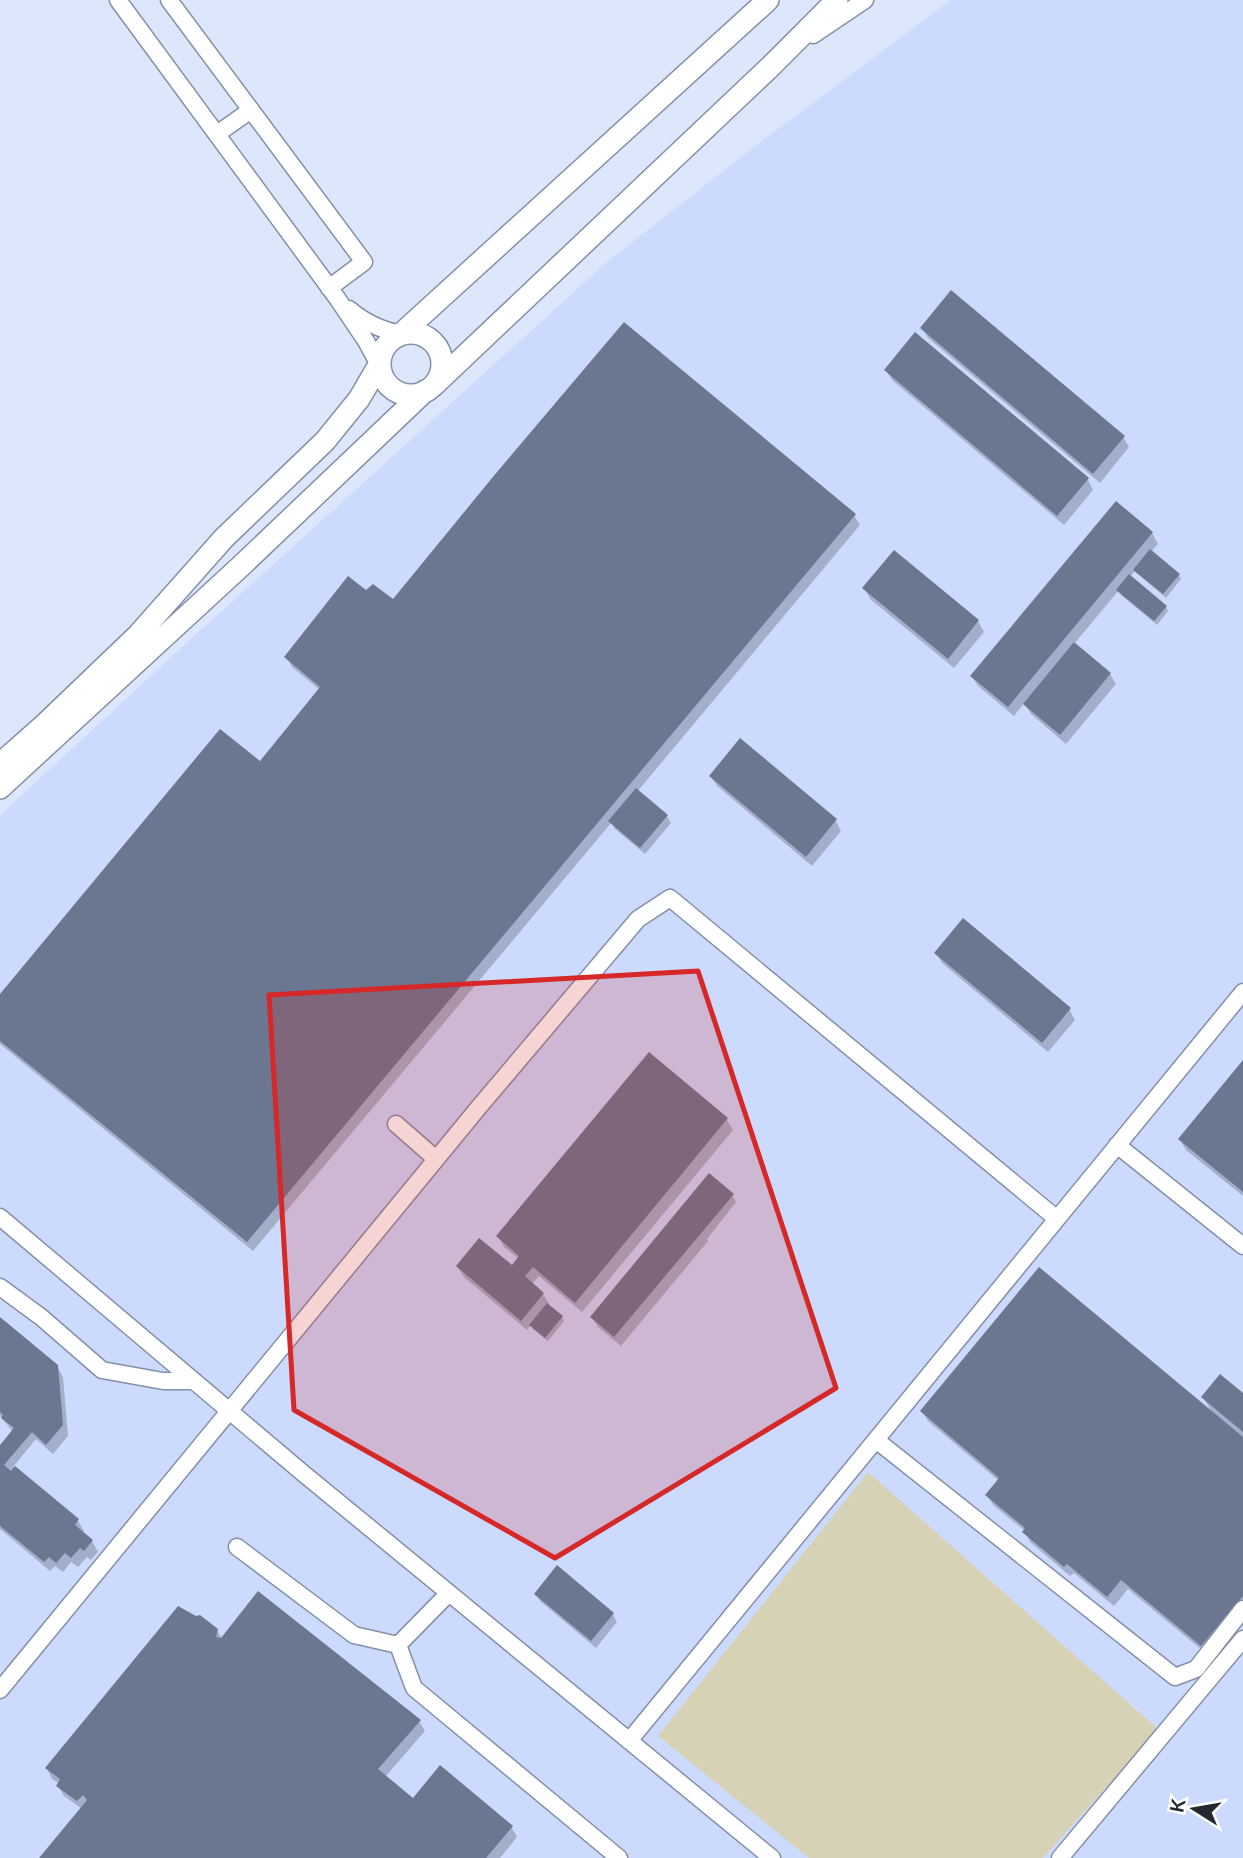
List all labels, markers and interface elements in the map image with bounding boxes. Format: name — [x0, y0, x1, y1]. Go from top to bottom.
north arrow — [1159, 1774, 1229, 1844]
text: K — [1164, 1796, 1190, 1814]

